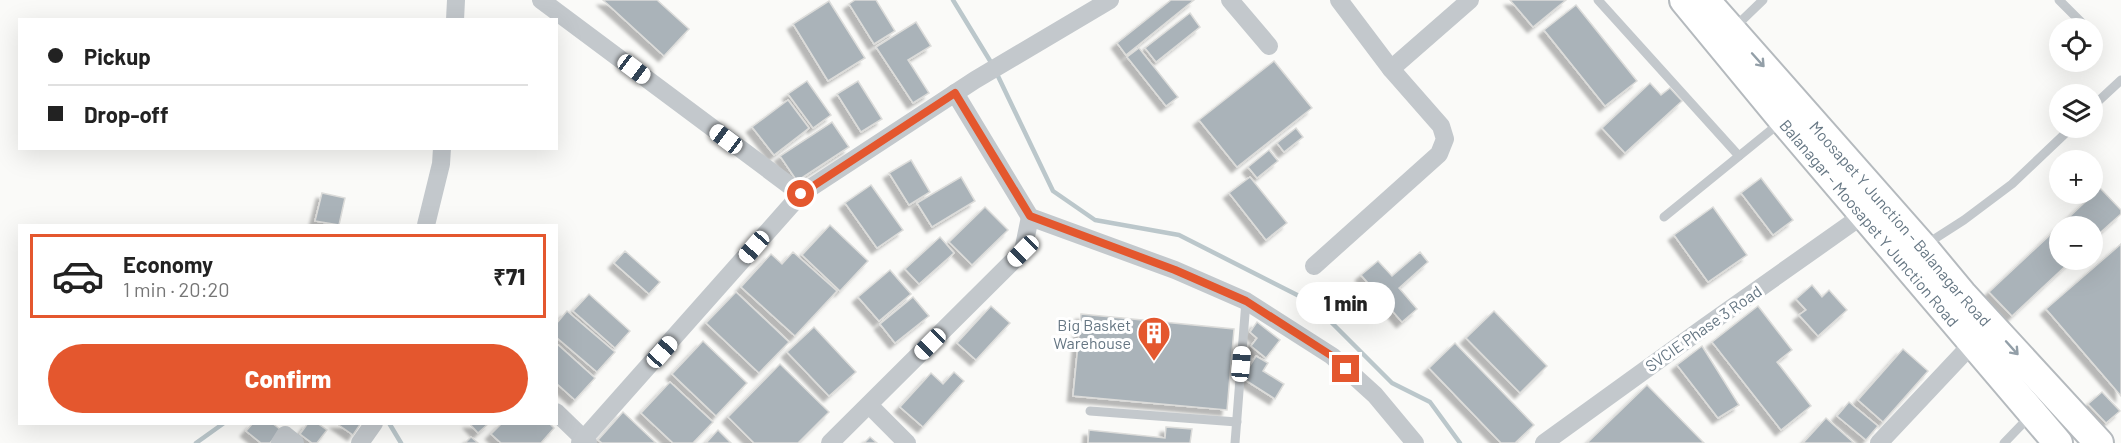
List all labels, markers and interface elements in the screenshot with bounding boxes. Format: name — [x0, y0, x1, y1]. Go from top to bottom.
map controls — [2049, 18, 2103, 270]
button: locate — [2049, 18, 2103, 72]
text: Pickup — [84, 43, 151, 69]
car — [614, 51, 654, 87]
one-way arrow — [1751, 52, 1765, 67]
button: layers — [2049, 84, 2103, 138]
text: Drop-off — [84, 101, 168, 127]
street label: Balanagar - Moosapet Y Junction Road — [1777, 115, 1964, 330]
street label: Moosapet Y Junction - Balanagar Road — [1806, 117, 1996, 329]
car — [706, 121, 746, 157]
button: + — [2049, 150, 2103, 204]
route start — [787, 180, 814, 207]
button: − — [2049, 216, 2103, 270]
car — [735, 228, 773, 266]
car — [1004, 232, 1042, 270]
icon: car — [51, 249, 105, 303]
text: Economy — [123, 251, 213, 277]
text: ₹71 — [493, 263, 525, 289]
text: 1 min · 20:20 — [123, 277, 229, 301]
street label: SVCIE Phase 3 Road — [1641, 281, 1765, 375]
callout: 1 min — [1296, 282, 1396, 324]
text: 1 min — [1324, 291, 1367, 315]
place label: Big Basket Warehouse — [1053, 315, 1131, 352]
building icon: Big Basket Warehouse — [1136, 315, 1172, 362]
car — [911, 325, 949, 363]
car — [643, 333, 681, 371]
one-way arrow — [2005, 340, 2019, 355]
button: Confirm — [48, 344, 528, 413]
car — [1230, 345, 1252, 383]
route end — [1332, 355, 1359, 382]

